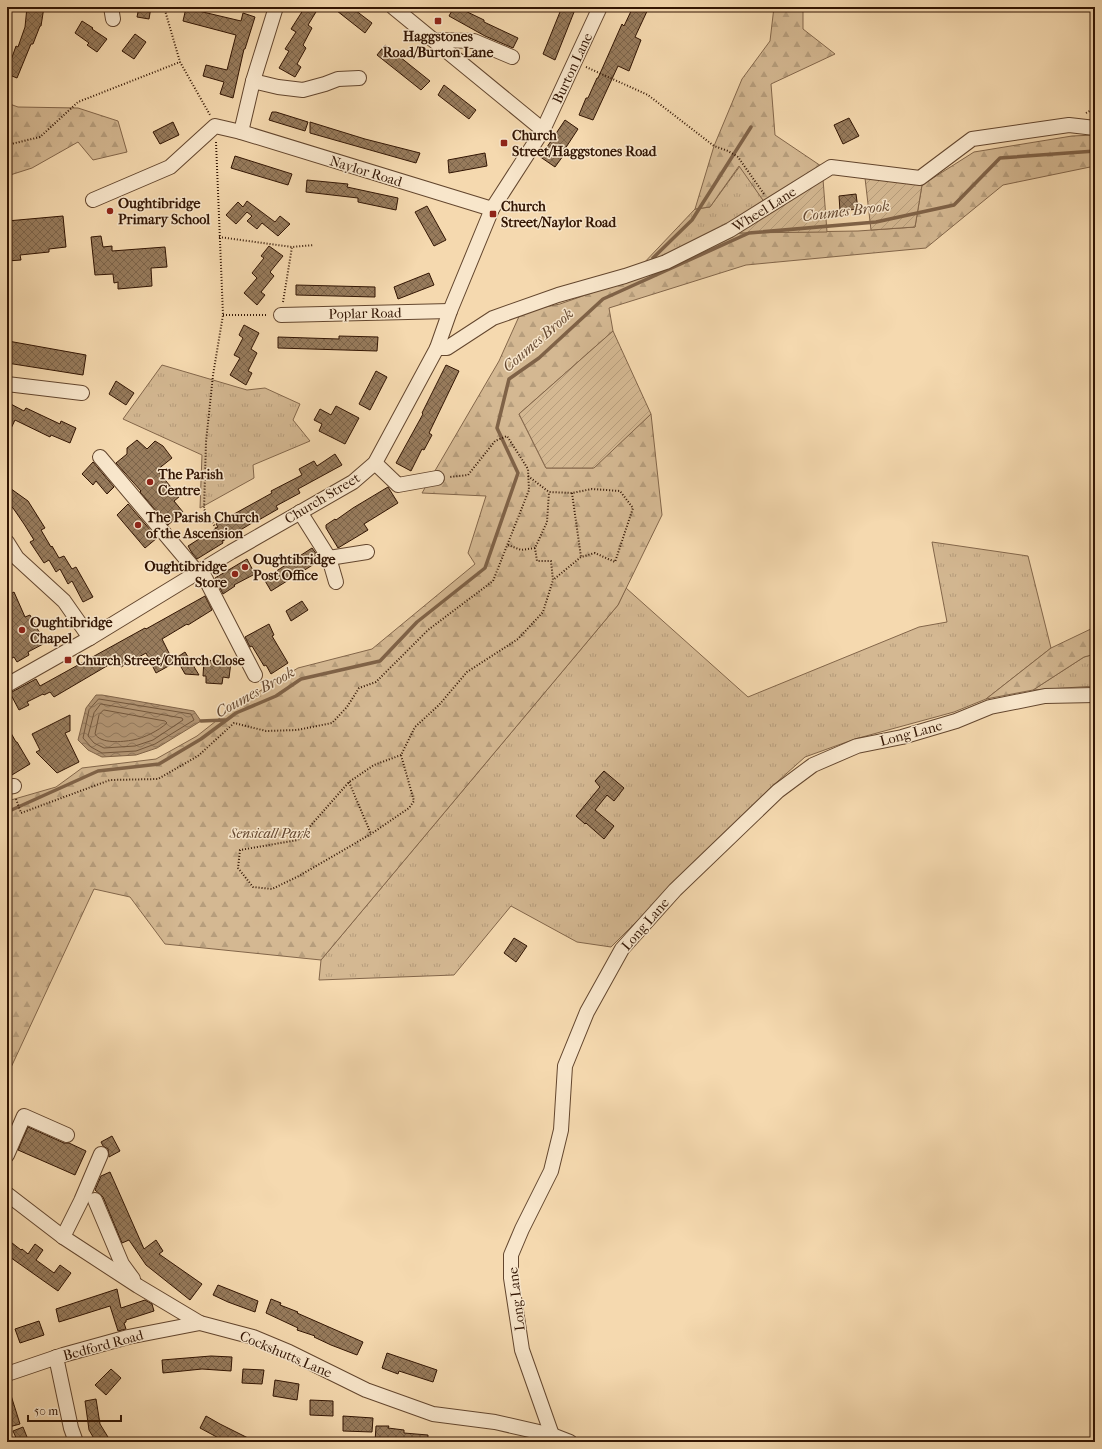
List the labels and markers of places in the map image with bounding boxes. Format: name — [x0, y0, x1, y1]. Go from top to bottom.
marker: Haggstones Road/Burton Lane — [433, 16, 443, 26]
place label: Haggstones Road/Burton Lane — [383, 28, 493, 61]
place label: Church Street/Haggstones Road — [512, 127, 658, 160]
marker: Church Street/Haggstones Road — [499, 138, 509, 148]
place label: Oughtibridge Primary School — [118, 195, 210, 228]
place label: Church Street/Naylor Road — [501, 198, 618, 231]
marker: Oughtibridge Primary School — [105, 206, 115, 216]
marker: Church Street/Naylor Road — [488, 209, 498, 219]
place label: The Parish Centre — [157, 466, 224, 499]
marker: The Parish Centre — [145, 477, 155, 487]
place label: The Parish Church of the Ascension — [145, 509, 260, 542]
marker: The Parish Church of the Ascension — [133, 520, 143, 530]
place label: Oughtibridge Post Office — [253, 551, 336, 584]
place label: Oughtibridge Store — [144, 558, 227, 591]
marker: Oughtibridge Post Office — [240, 562, 250, 572]
marker: Oughtibridge Store — [230, 569, 240, 579]
place label: Oughtibridge Chapel — [30, 614, 113, 647]
marker: Oughtibridge Chapel — [17, 625, 27, 635]
place label: Church Street/Church Close — [76, 652, 245, 669]
marker: Church Street/Church Close — [63, 655, 73, 665]

